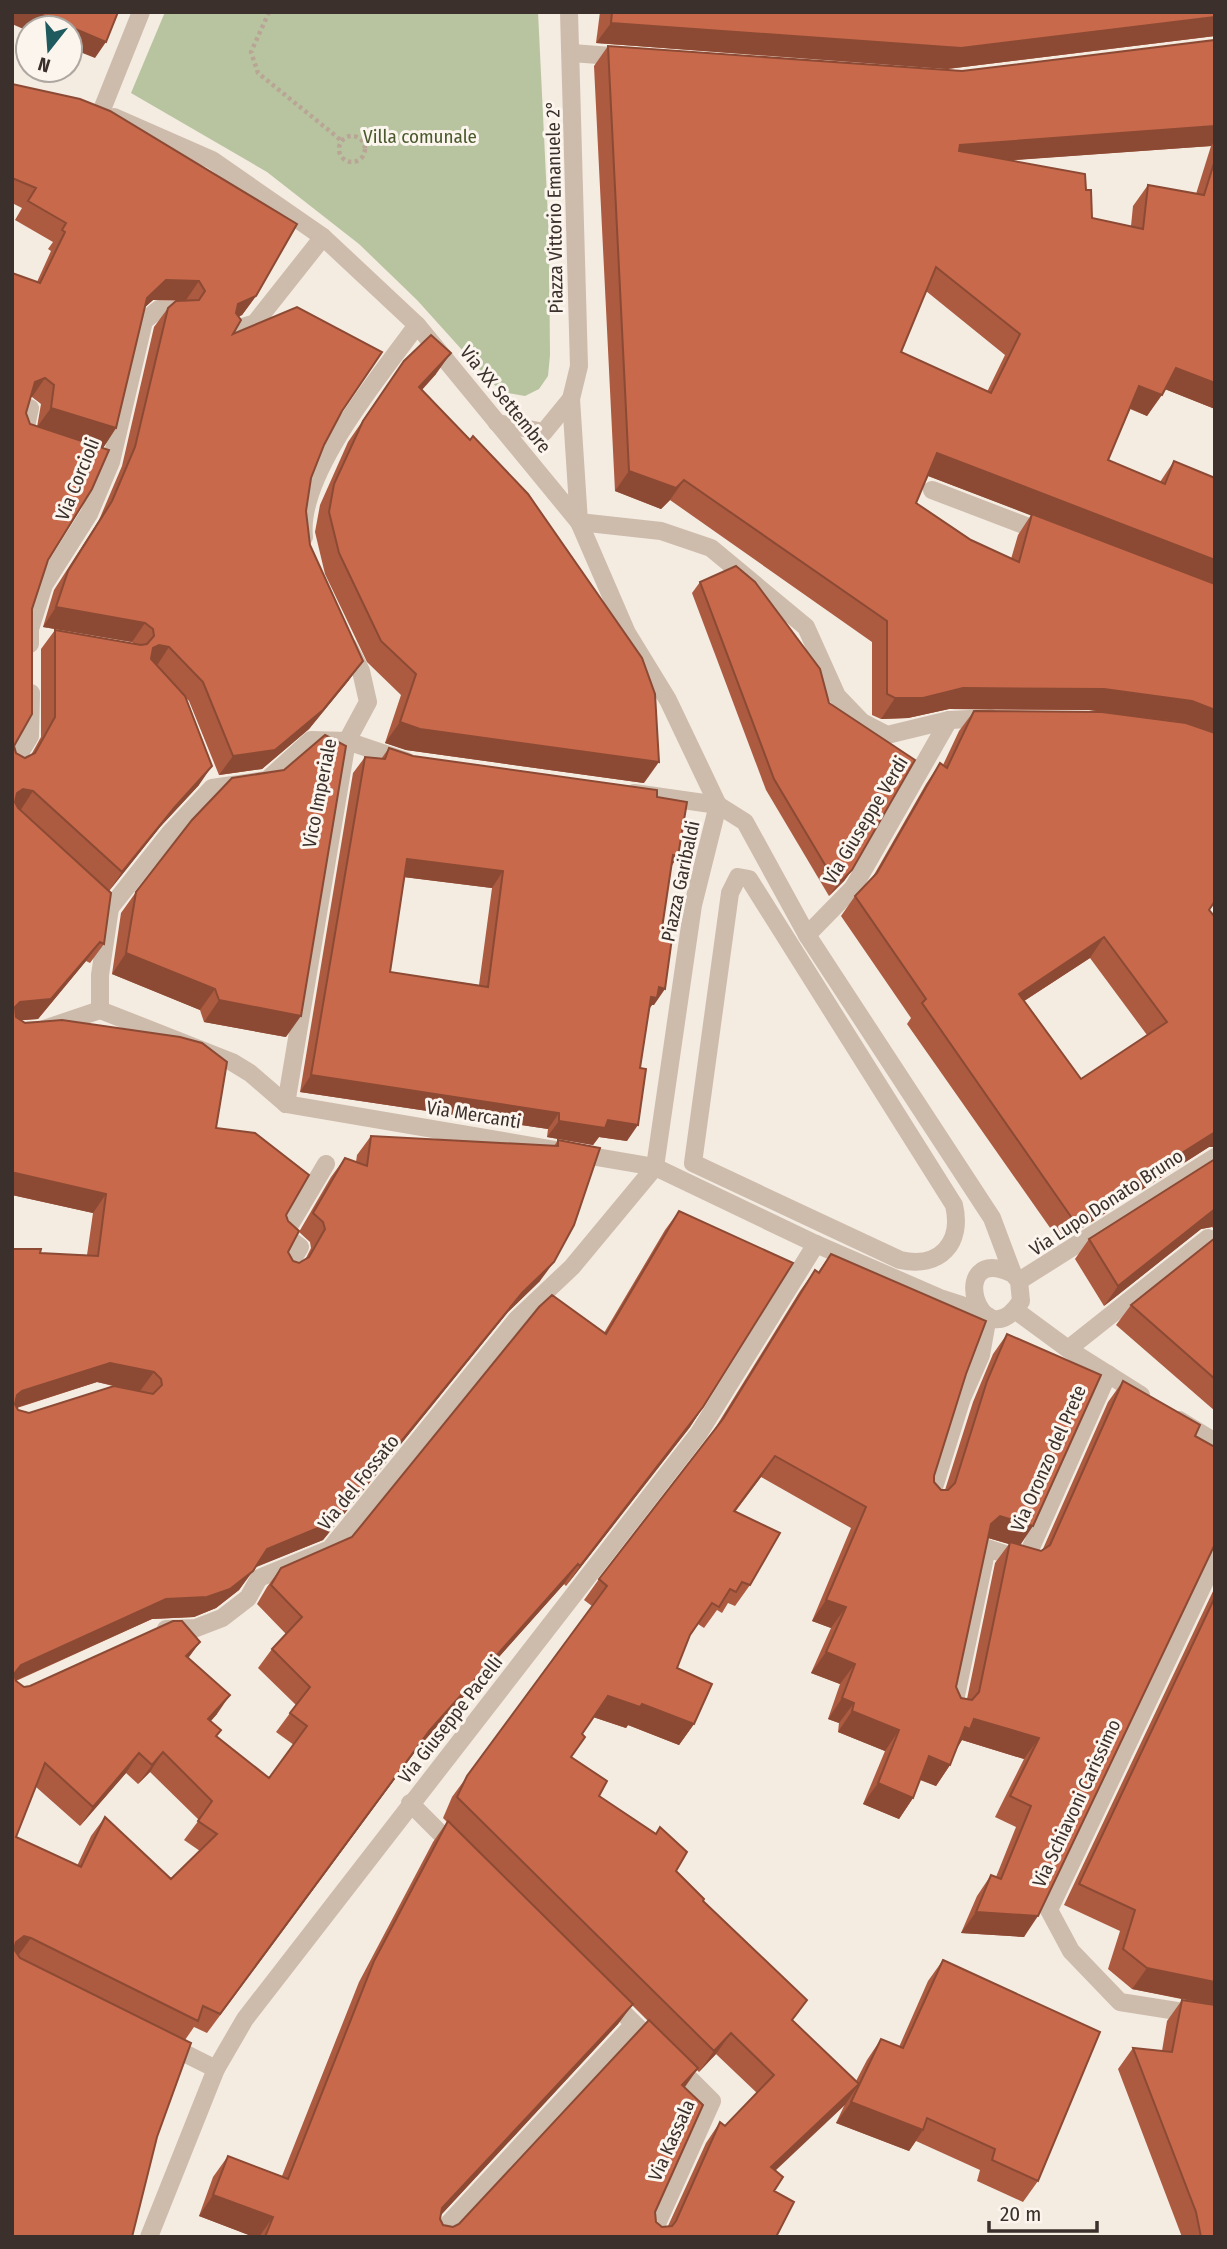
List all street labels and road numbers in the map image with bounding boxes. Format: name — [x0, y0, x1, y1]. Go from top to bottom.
street label: Piazza Vittorio Emanuele 2° — [541, 100, 568, 314]
street label: Via XX Settembre — [455, 341, 556, 458]
street label: Via Corcioli — [51, 435, 104, 524]
street label: Vico Imperiale — [298, 737, 341, 850]
street label: Via Giuseppe Verdi — [818, 752, 913, 888]
street label: Piazza Garibaldi — [656, 818, 705, 944]
street label: Via Mercanti — [425, 1096, 523, 1133]
street label: Via Lupo Donato Bruno — [1025, 1144, 1187, 1261]
street label: Via Oronzo del Prete — [1006, 1382, 1091, 1535]
street label: Via del Fossato — [313, 1430, 404, 1535]
street label: Via Giuseppe Pacelli — [393, 1651, 507, 1788]
street label: Via Schiavoni Carissimo — [1027, 1715, 1126, 1891]
street label: Via Kassala — [643, 2096, 700, 2184]

